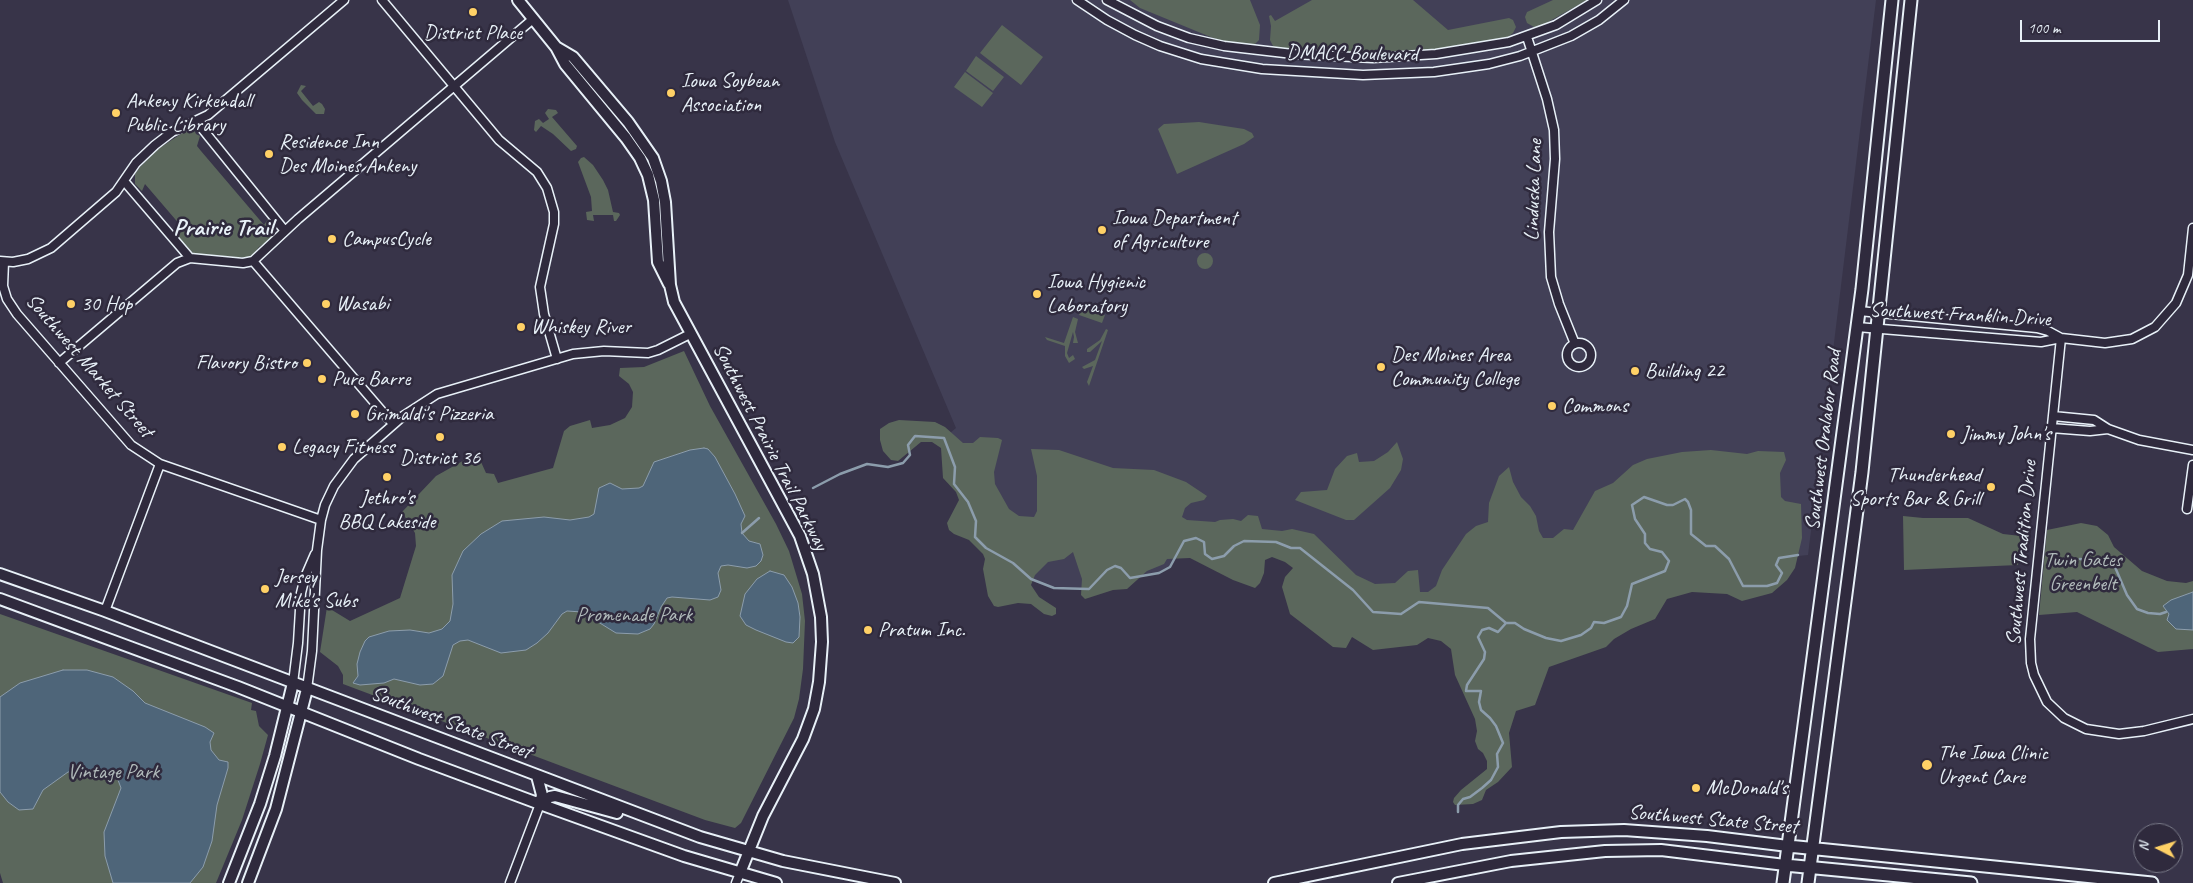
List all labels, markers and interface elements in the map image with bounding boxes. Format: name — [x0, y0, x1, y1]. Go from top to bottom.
marker: District Place — [467, 6, 479, 18]
scale bar — [2023, 10, 2163, 42]
text: 100 m — [2028, 19, 2060, 38]
place label: District Place — [424, 20, 522, 46]
street label: DMACC Boulevard — [1286, 40, 1418, 68]
place label: Iowa Soybean Association — [681, 68, 779, 118]
marker: Iowa Soybean Association — [665, 87, 677, 99]
place label: Ankeny Kirkendall Public Library — [126, 88, 252, 138]
marker: Ankeny Kirkendall Public Library — [110, 107, 122, 119]
place label: Residence Inn Des Moines Ankeny — [279, 129, 416, 179]
street label: Linduska Lane — [1520, 139, 1548, 241]
marker: Residence Inn Des Moines Ankeny — [263, 148, 275, 160]
place label: Iowa Department of Agriculture — [1112, 205, 1237, 255]
district label: Prairie Trail — [173, 215, 273, 243]
marker: Iowa Department of Agriculture — [1096, 224, 1108, 236]
place label: CampusCycle — [342, 226, 431, 252]
marker: CampusCycle — [326, 233, 338, 245]
place label: Iowa Hygienic Laboratory — [1047, 269, 1145, 319]
marker: Iowa Hygienic Laboratory — [1031, 288, 1043, 300]
street label: Southwest Market Street — [20, 289, 158, 443]
place label: 30 Hop — [81, 291, 132, 317]
place label: Wasabi — [336, 291, 389, 317]
marker: 30 Hop — [65, 298, 77, 310]
marker: Wasabi — [320, 298, 332, 310]
street label: Southwest Franklin Drive — [1869, 298, 2051, 332]
place label: Whiskey River — [531, 314, 631, 340]
marker: Whiskey River — [515, 321, 527, 333]
street label: Southwest Prairie Trail Parkway — [707, 339, 833, 555]
place label: Des Moines Area Community College — [1391, 342, 1519, 392]
street label: Southwest Oralabor Road — [1800, 348, 1848, 532]
place label: Flavory Bistro — [196, 350, 297, 376]
marker: Flavory Bistro — [301, 357, 313, 369]
place label: Building 22 — [1645, 358, 1724, 384]
marker: Des Moines Area Community College — [1375, 361, 1387, 373]
marker: Building 22 — [1629, 365, 1641, 377]
place label: Pure Barre — [332, 366, 410, 392]
marker: Pure Barre — [316, 373, 328, 385]
place label: Commons — [1562, 393, 1628, 419]
marker: Commons — [1546, 400, 1558, 412]
place label: Grimaldi's Pizzeria — [365, 401, 493, 427]
marker: Grimaldi's Pizzeria — [349, 408, 361, 420]
place label: Jimmy John's — [1961, 421, 2051, 447]
marker: Jimmy John's — [1945, 428, 1957, 440]
marker: District 36 — [434, 431, 446, 443]
place label: Legacy Fitness — [292, 434, 394, 460]
marker: Legacy Fitness — [276, 441, 288, 453]
place label: District 36 — [400, 445, 480, 471]
street label: Southwest Tradition Drive — [2001, 459, 2043, 647]
place label: Thunderhead Sports Bar & Grill — [1850, 462, 1981, 512]
marker: Jethro's BBQ Lakeside — [381, 471, 393, 483]
marker: Thunderhead Sports Bar & Grill — [1985, 481, 1997, 493]
place label: Jethro's BBQ Lakeside — [339, 485, 435, 535]
park label: Twin Gates Greenbelt — [2044, 547, 2122, 597]
place label: Jersey Mike's Subs — [275, 564, 357, 614]
marker: Jersey Mike's Subs — [259, 583, 271, 595]
park label: Promenade Park — [576, 602, 692, 628]
place label: Pratum Inc. — [878, 617, 965, 643]
marker: Pratum Inc. — [862, 624, 874, 636]
street label: Southwest State Street — [367, 681, 535, 765]
place label: The Iowa Clinic Urgent Care — [1938, 740, 2048, 790]
marker: The Iowa Clinic Urgent Care — [1920, 758, 1934, 772]
park label: Vintage Park — [67, 759, 159, 785]
place label: McDonald's — [1706, 775, 1787, 801]
marker: McDonald's — [1690, 782, 1702, 794]
street label: Southwest State Street — [1627, 800, 1799, 840]
north arrow — [2133, 823, 2183, 873]
text: N — [2135, 842, 2152, 852]

